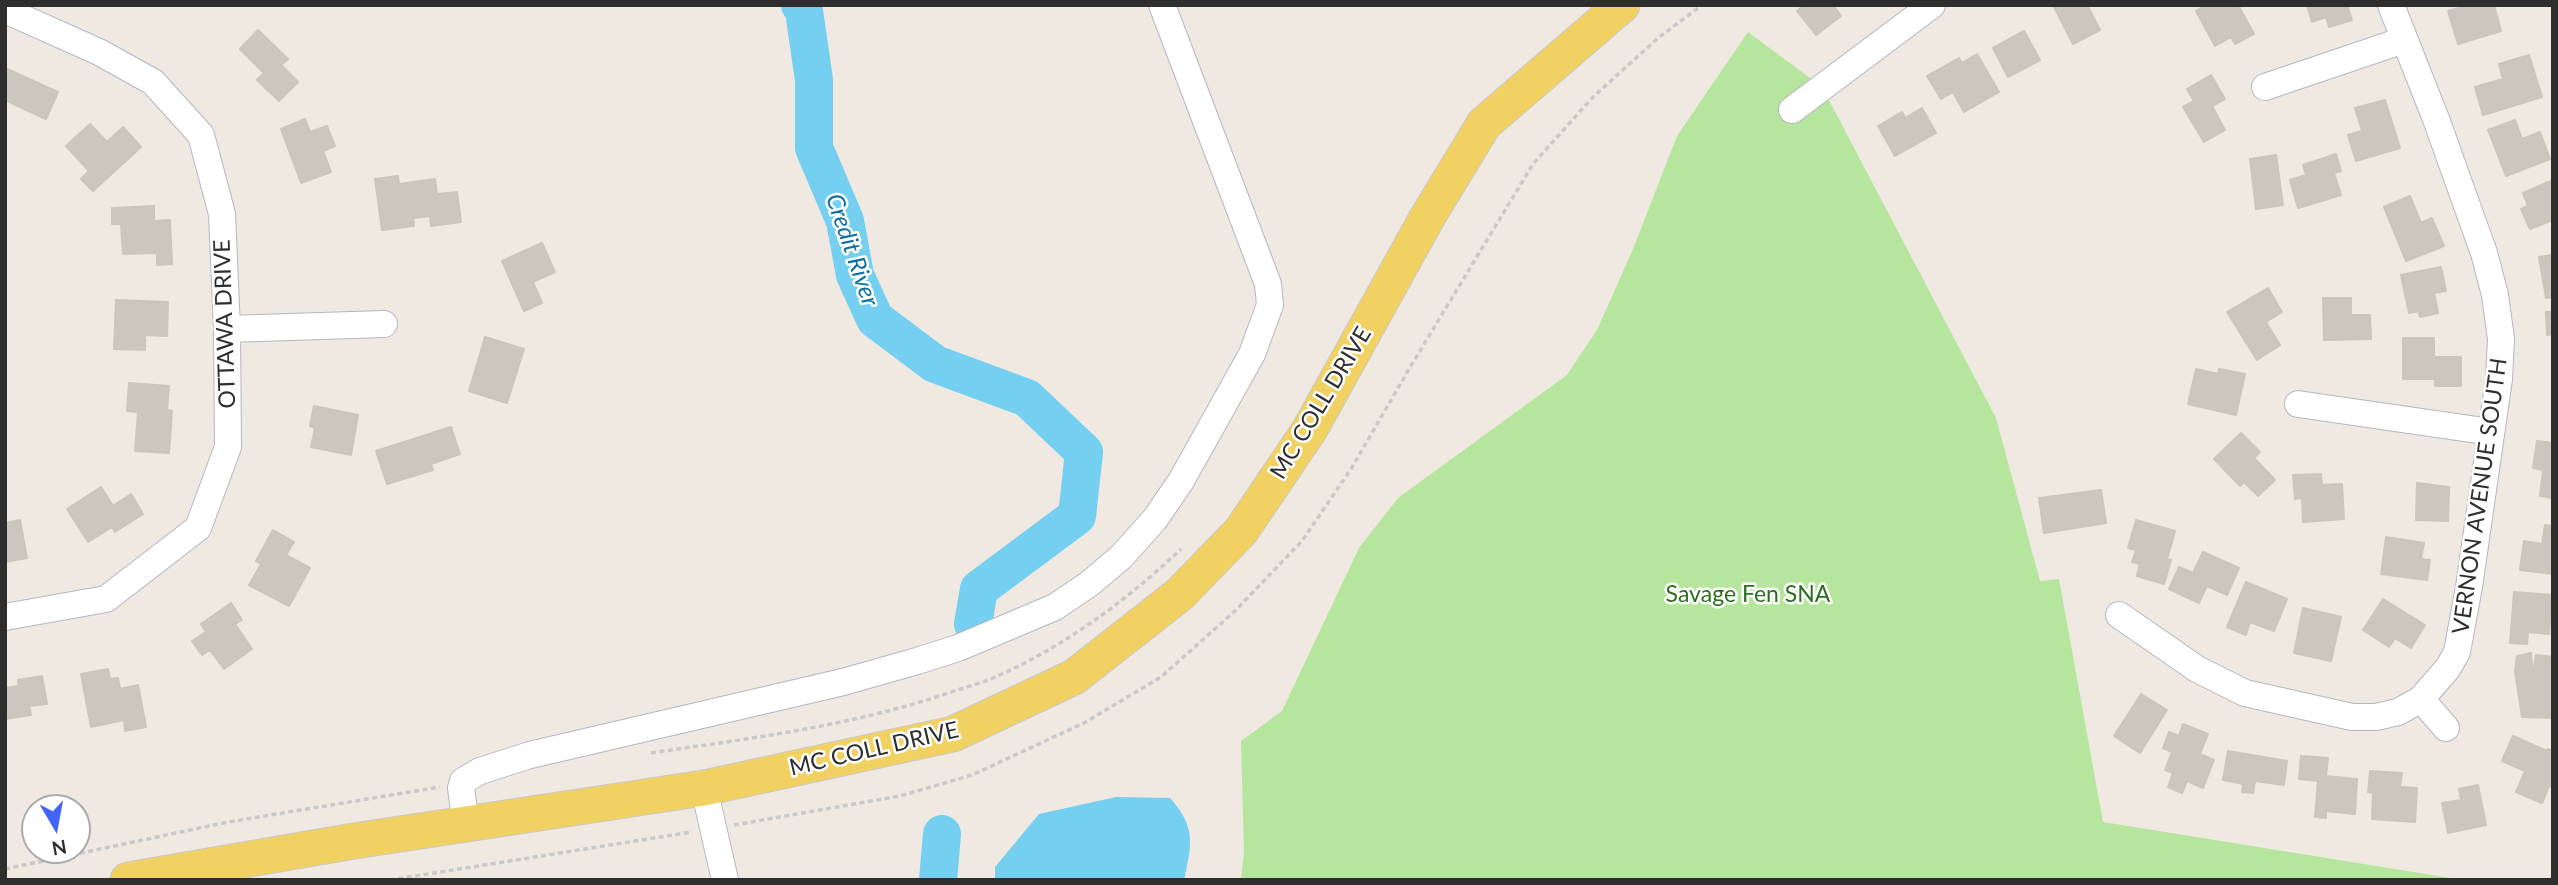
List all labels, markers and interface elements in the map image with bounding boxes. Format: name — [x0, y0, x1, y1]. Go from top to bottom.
water label: Credit River — [819, 190, 885, 310]
street label: OTTAWA DRIVE — [208, 239, 242, 409]
street label: MC COLL DRIVE — [1265, 322, 1377, 484]
street label: VERNON AVENUE SOUTH — [2447, 356, 2513, 636]
park label: Savage Fen SNA — [1666, 581, 1830, 609]
street label: MC COLL DRIVE — [787, 716, 961, 782]
north arrow — [21, 794, 91, 864]
text: N — [50, 836, 69, 861]

